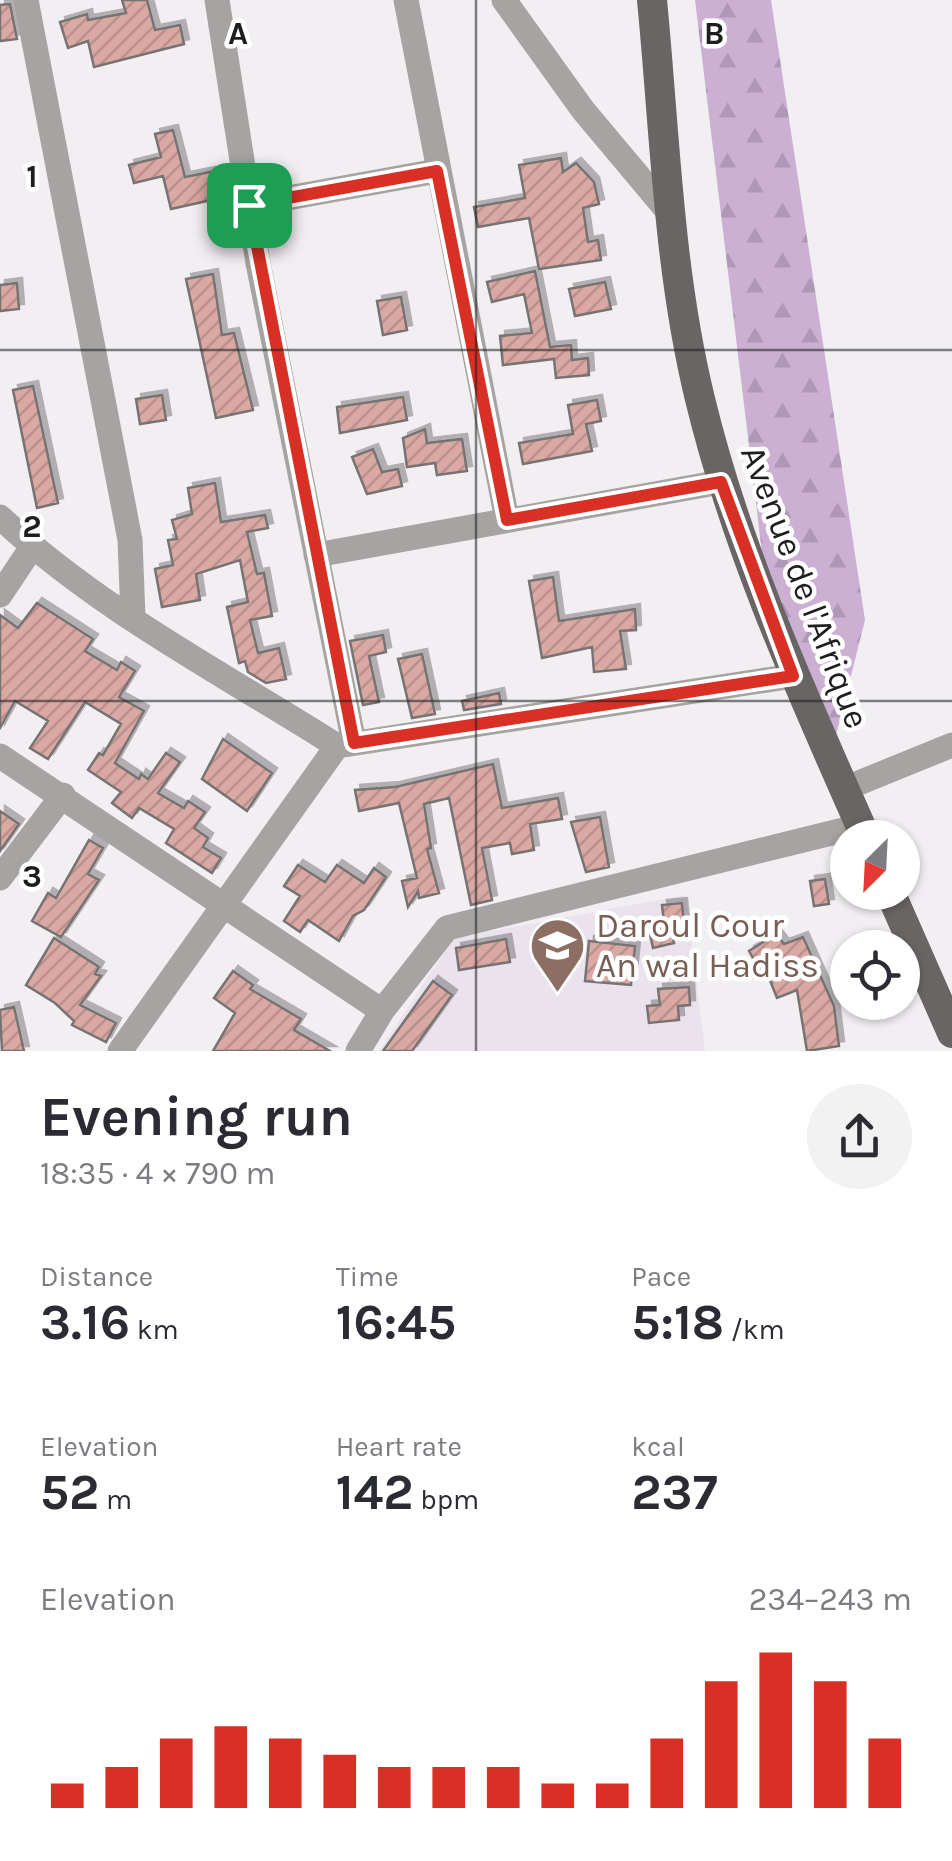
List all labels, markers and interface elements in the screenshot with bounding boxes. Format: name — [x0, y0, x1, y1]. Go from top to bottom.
text: A — [228, 15, 248, 52]
text: B — [704, 15, 724, 52]
text: 1 — [26, 158, 38, 195]
pin — [207, 163, 292, 248]
icon: arrive — [222, 178, 277, 233]
street label: Avenue de l'Afrique — [732, 440, 878, 734]
text: 2 — [22, 508, 42, 545]
north arrow — [830, 820, 920, 910]
map controls — [830, 820, 920, 1020]
text: 3 — [22, 858, 42, 895]
place label: Daroul Cour An wal Hadiss — [596, 905, 819, 986]
school or university icon: Daroul Cour An wal Hadiss — [527, 915, 587, 994]
button: locate — [830, 930, 920, 1020]
button: share — [807, 1084, 912, 1189]
text: Evening run — [40, 1085, 353, 1149]
text: 18:35 · 4 × 790 m — [40, 1155, 275, 1192]
text: Distance — [40, 1260, 153, 1293]
text: Time — [336, 1260, 399, 1293]
text: Pace — [631, 1260, 691, 1293]
text: 3.16 — [40, 1293, 130, 1352]
text: 16:45 — [336, 1293, 456, 1352]
text: 5:18 — [631, 1293, 724, 1352]
text: km — [130, 1313, 179, 1346]
text: /km — [724, 1313, 785, 1346]
text: Elevation — [40, 1430, 159, 1463]
text: Heart rate — [336, 1430, 462, 1463]
text: kcal — [631, 1430, 685, 1463]
text: 52 — [40, 1463, 99, 1522]
text: 142 — [336, 1463, 413, 1522]
text: 237 — [631, 1463, 718, 1522]
text: m — [99, 1483, 132, 1516]
text: bpm — [413, 1483, 479, 1516]
text: Elevation — [40, 1581, 175, 1618]
text: 234–243 m — [749, 1581, 912, 1618]

